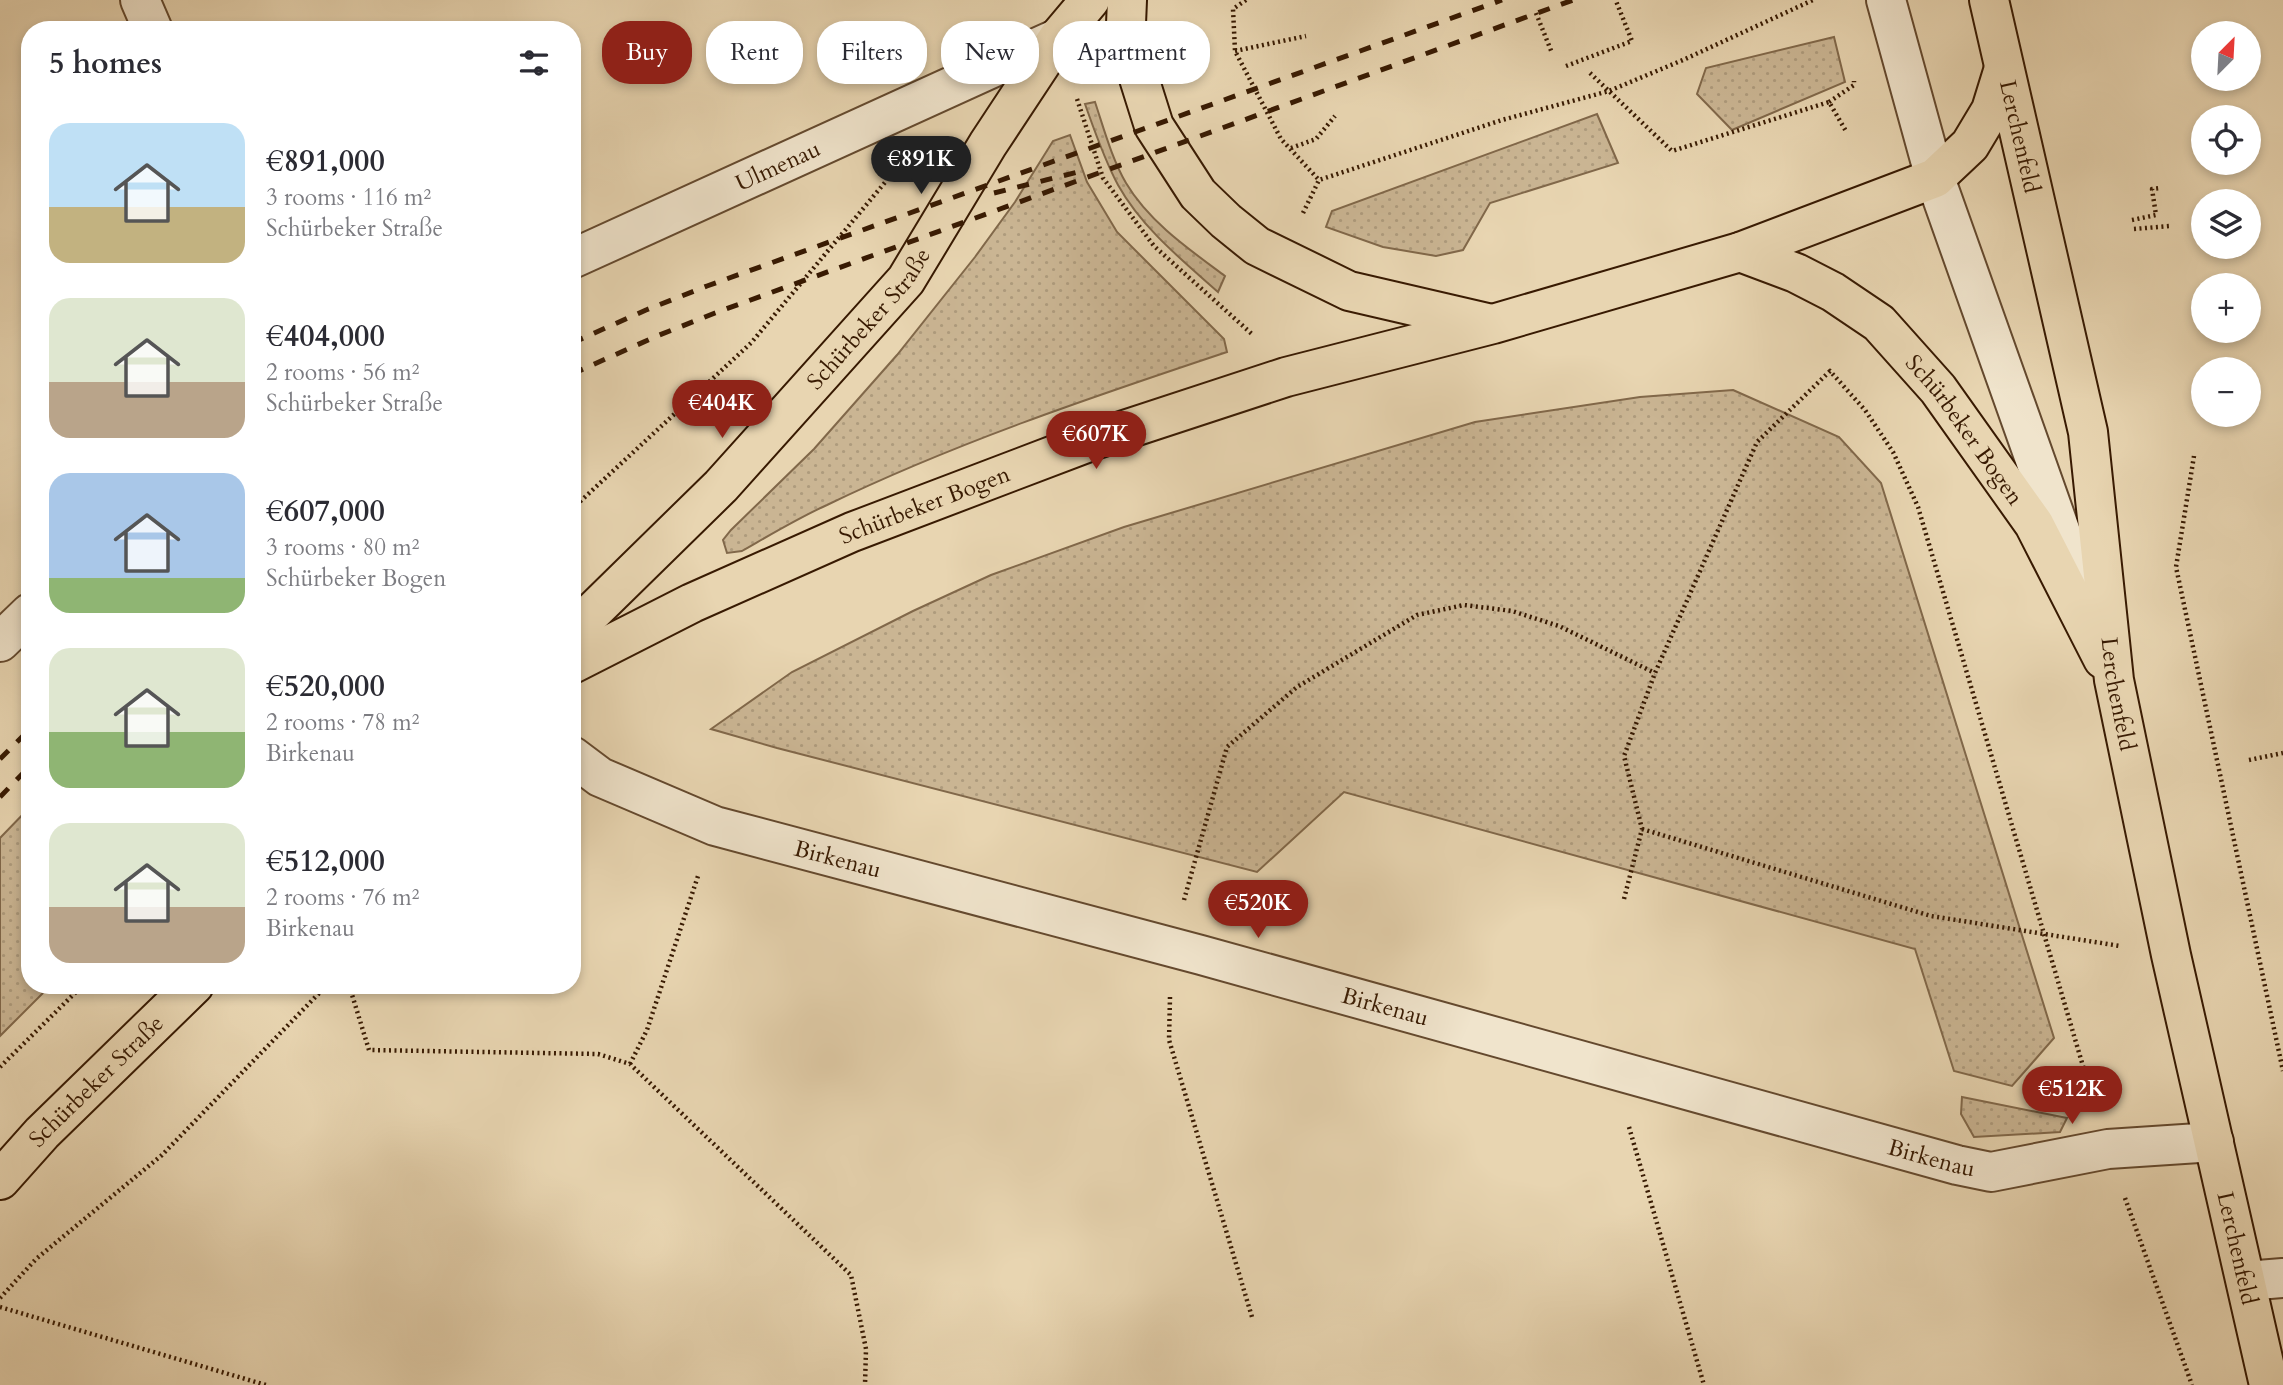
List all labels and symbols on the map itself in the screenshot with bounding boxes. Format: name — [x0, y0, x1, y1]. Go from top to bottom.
north arrow — [2191, 21, 2261, 91]
street label: Lerchenfeld — [1992, 77, 2048, 197]
street label: Ulmenau — [730, 133, 825, 199]
pin: €891K — [872, 136, 970, 196]
street label: Schürbeker Straße — [800, 242, 938, 396]
street label: Schürbeker Bogen — [1898, 348, 2031, 511]
pin: €404K — [673, 380, 771, 440]
pin: €607K — [1047, 412, 1145, 471]
street label: Schürbeker Bogen — [834, 458, 1014, 552]
street label: Lerchenfeld — [2094, 636, 2143, 754]
street label: Birkenau — [791, 833, 885, 885]
pin: €520K — [1209, 880, 1307, 940]
street label: Birkenau — [1338, 980, 1432, 1033]
street label: Schürbeker Straße — [22, 1008, 170, 1154]
pin: €512K — [2023, 1066, 2121, 1126]
street label: Birkenau — [1884, 1132, 1978, 1184]
street label: Lerchenfeld — [2209, 1189, 2265, 1308]

